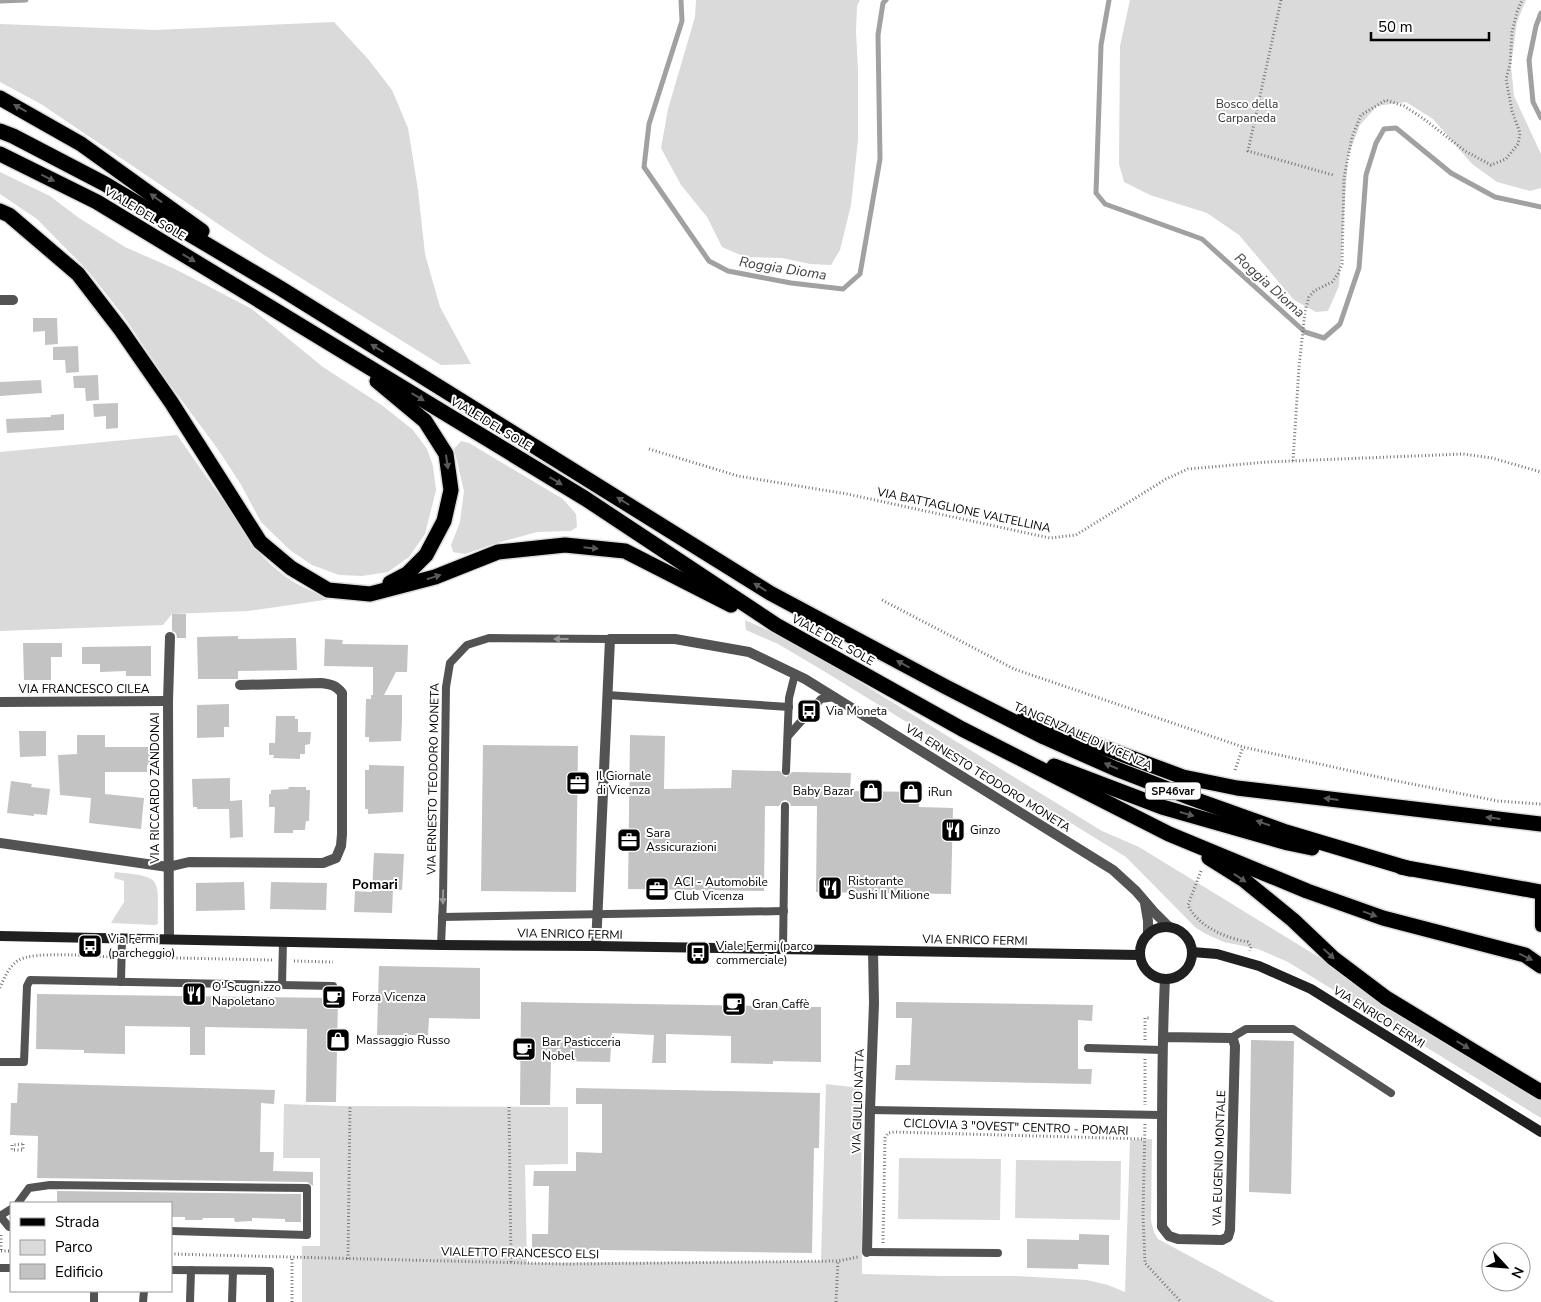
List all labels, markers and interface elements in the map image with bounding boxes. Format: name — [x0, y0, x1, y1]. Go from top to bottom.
scale bar — [1371, 10, 1488, 42]
text: 50 m — [1378, 17, 1413, 37]
park label: Bosco della Carpaneda — [1216, 96, 1278, 126]
one-way arrow — [14, 104, 27, 113]
one-way arrow — [41, 174, 55, 182]
street label: VIALE DEL SOLE — [100, 183, 189, 245]
one-way arrow — [150, 192, 163, 203]
water label: Roggia Dioma — [1230, 249, 1309, 322]
water label: Roggia Dioma — [738, 252, 828, 285]
one-way arrow — [183, 253, 196, 262]
one-way arrow — [371, 344, 384, 353]
one-way arrow — [411, 392, 424, 401]
street label: VIALE DEL SOLE — [446, 393, 535, 455]
one-way arrow — [443, 455, 451, 471]
one-way arrow — [550, 477, 563, 486]
street label: VIA BATTAGLIONE VALTELLINA — [875, 484, 1052, 536]
one-way arrow — [616, 496, 629, 505]
one-way arrow — [584, 544, 600, 552]
one-way arrow — [427, 573, 442, 580]
one-way arrow — [754, 582, 767, 591]
street label: VIALE DEL SOLE — [788, 610, 877, 669]
one-way arrow — [553, 635, 569, 643]
one-way arrow — [896, 660, 911, 668]
street label: VIA FRANCESCO CILEA — [18, 681, 150, 697]
street label: VIA ERNESTO TEODORO MONETA — [423, 683, 443, 876]
bus stop icon: Via Moneta — [796, 698, 822, 724]
street label: TANGENZIALE DI VICENZA — [1011, 698, 1155, 774]
place label: Via Moneta — [825, 703, 887, 719]
street label: VIA RICCARDO ZANDONAI — [147, 712, 163, 865]
street label: VIA ERNESTO TEODORO MONETA — [901, 720, 1074, 836]
one-way arrow — [1104, 762, 1118, 770]
place label: Il Giornale di Vicenza — [596, 768, 651, 798]
office icon: Il Giornale di Vicenza — [565, 770, 591, 796]
shop icon: Baby Bazar — [858, 778, 884, 804]
shop icon: iRun — [898, 779, 924, 805]
road number: SP46var — [1146, 782, 1200, 799]
place label: Baby Bazar — [793, 783, 855, 799]
place label: iRun — [928, 784, 952, 800]
one-way arrow — [1323, 795, 1339, 803]
one-way arrow — [1180, 810, 1195, 818]
one-way arrow — [1484, 814, 1500, 822]
restaurant icon: Ginzo — [940, 817, 966, 843]
one-way arrow — [1255, 819, 1270, 827]
place label: Ginzo — [970, 822, 1001, 838]
place label: Sara Assicurazioni — [646, 825, 717, 855]
office icon: Sara Assicurazioni — [616, 827, 642, 853]
place label: Ristorante Sushi Il Milione — [848, 873, 930, 903]
one-way arrow — [1234, 873, 1247, 883]
place label: ACI - Automobile Club Vicenza — [674, 874, 768, 904]
district label: Pomari — [352, 875, 398, 894]
restaurant icon: Ristorante Sushi Il Milione — [817, 875, 843, 901]
office icon: ACI - Automobile Club Vicenza — [644, 876, 670, 902]
one-way arrow — [439, 889, 447, 905]
one-way arrow — [1362, 911, 1377, 918]
street label: VIA ENRICO FERMI — [516, 925, 623, 943]
place label: Via Fermi (parcheggio) — [107, 931, 175, 961]
street label: VIA ENRICO FERMI — [921, 931, 1028, 949]
bus stop icon: Via Fermi (parcheggio) — [77, 933, 103, 959]
place label: Viale Fermi (parco commerciale) — [715, 938, 813, 968]
bus stop icon: Viale Fermi (parco commerciale) — [685, 940, 711, 966]
one-way arrow — [1322, 948, 1334, 960]
one-way arrow — [1519, 953, 1533, 961]
place label: O' Scugnizzo Napoletano — [212, 979, 281, 1009]
restaurant icon: O' Scugnizzo Napoletano — [181, 981, 207, 1007]
street label: VIA ENRICO FERMI — [1329, 982, 1428, 1052]
cafe icon: Forza Vicenza — [321, 984, 347, 1010]
place label: Forza Vicenza — [352, 989, 426, 1005]
cafe icon: Gran Caffè — [721, 991, 747, 1017]
place label: Gran Caffè — [752, 996, 809, 1012]
shop icon: Massaggio Russo — [325, 1027, 351, 1053]
place label: Massaggio Russo — [356, 1032, 450, 1048]
place label: Bar Pasticceria Nobel — [542, 1034, 621, 1064]
cafe icon: Bar Pasticceria Nobel — [511, 1036, 537, 1062]
one-way arrow — [1457, 1040, 1470, 1049]
street label: VIA GIULIO NATTA — [848, 1048, 868, 1155]
street label: VIA EUGENIO MONTALE — [1209, 1090, 1229, 1227]
street label: CICLOVIA 3 "OVEST" CENTRO - POMARI — [903, 1115, 1129, 1139]
legend — [10, 1202, 172, 1292]
text: Strada — [55, 1212, 99, 1232]
text: Parco — [55, 1237, 93, 1257]
north arrow — [1481, 1242, 1531, 1292]
street label: VIALETTO FRANCESCO ELSI — [440, 1244, 599, 1262]
text: Edificio — [55, 1262, 103, 1282]
text: N — [1506, 1264, 1528, 1281]

